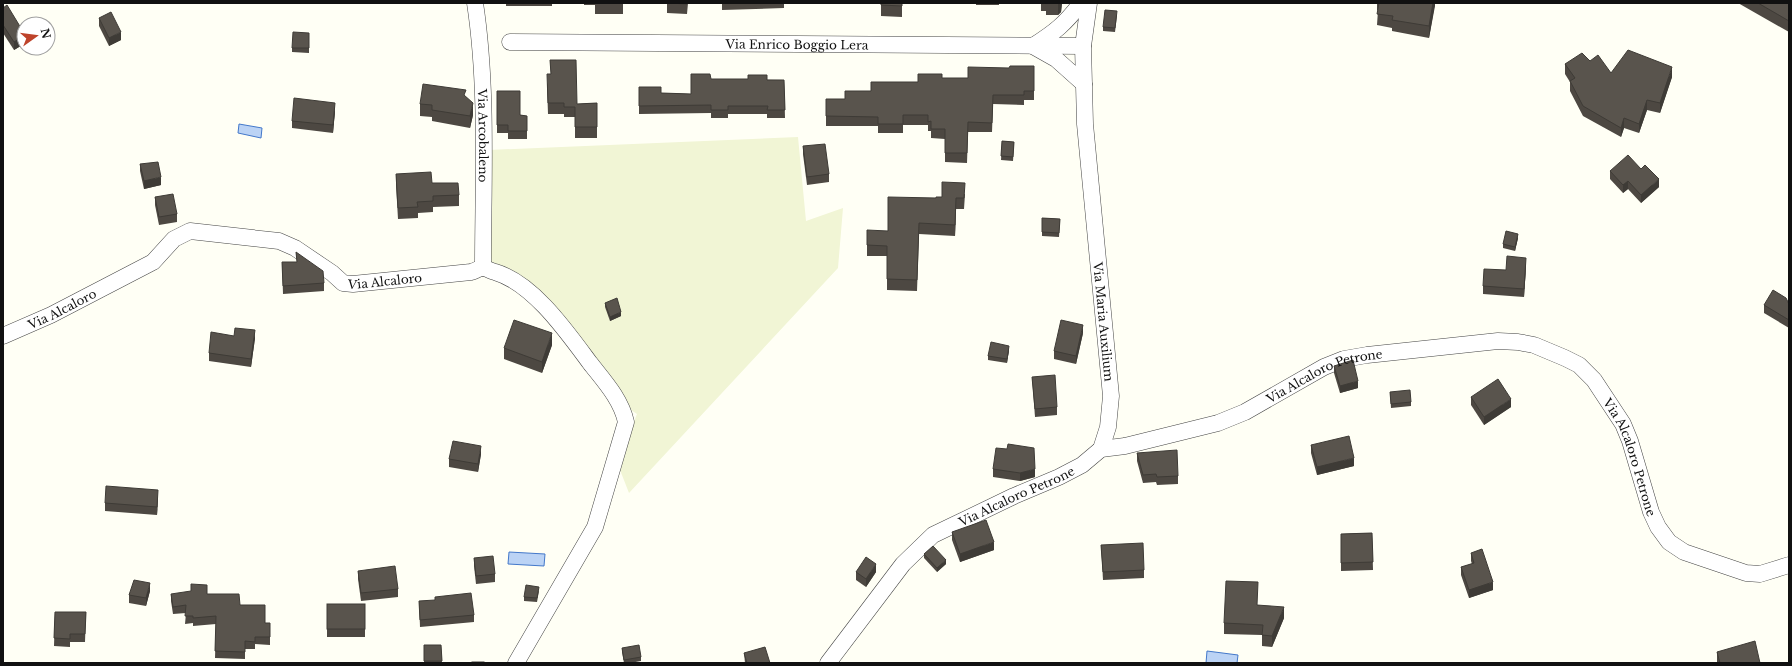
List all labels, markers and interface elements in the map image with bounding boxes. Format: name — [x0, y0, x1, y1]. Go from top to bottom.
north arrow — [16, 16, 56, 56]
text: N — [38, 27, 54, 41]
street label: Via Enrico Boggio Lera — [725, 36, 869, 52]
street label: Via Arcobaleno — [475, 88, 491, 183]
street label: Via Maria Auxilium — [1091, 260, 1117, 382]
street label: Via Alcaloro — [346, 270, 423, 292]
street label: Via Alcaloro — [25, 285, 99, 332]
street label: Via Alcaloro Petrone — [1263, 346, 1383, 406]
street label: Via Alcaloro Petrone — [1600, 394, 1659, 519]
street label: Via Alcaloro Petrone — [955, 463, 1077, 530]

